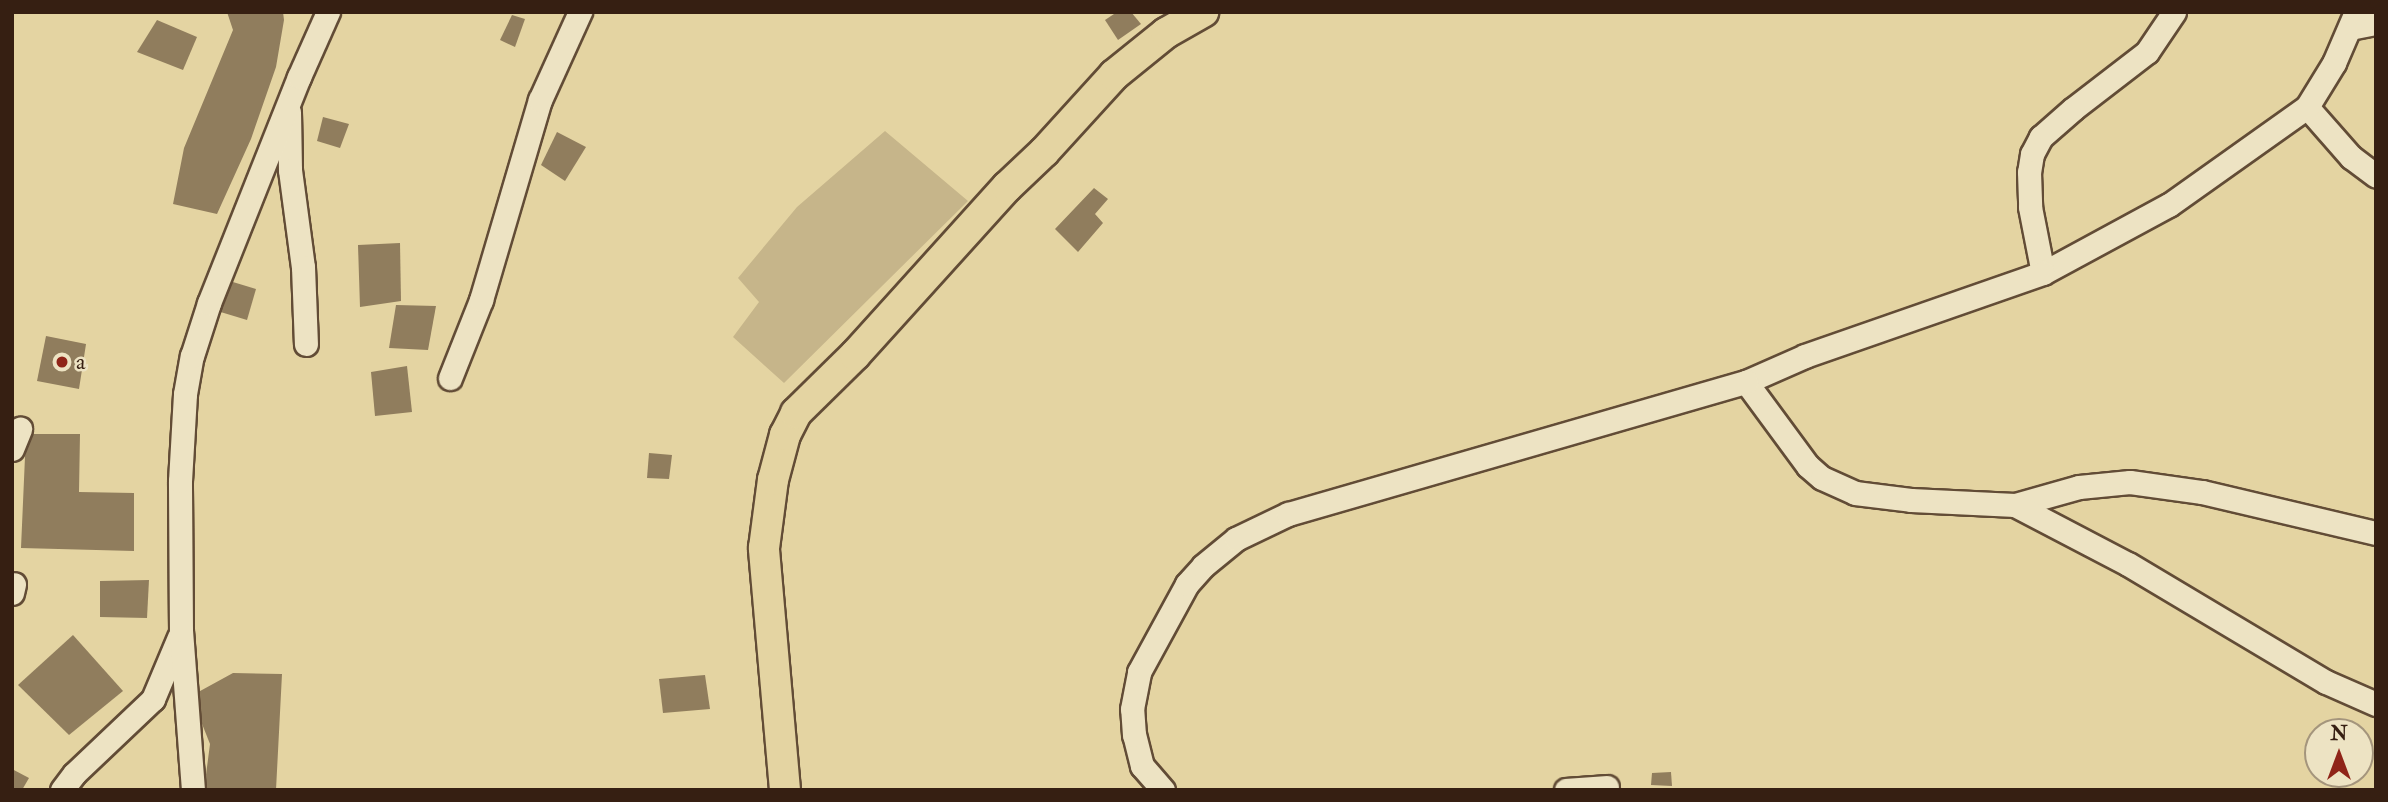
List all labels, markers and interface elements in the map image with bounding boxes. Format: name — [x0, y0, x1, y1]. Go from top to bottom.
place label: a — [76, 348, 85, 376]
marker: a — [54, 354, 70, 370]
north arrow — [2304, 718, 2374, 788]
text: N — [2330, 722, 2348, 746]

